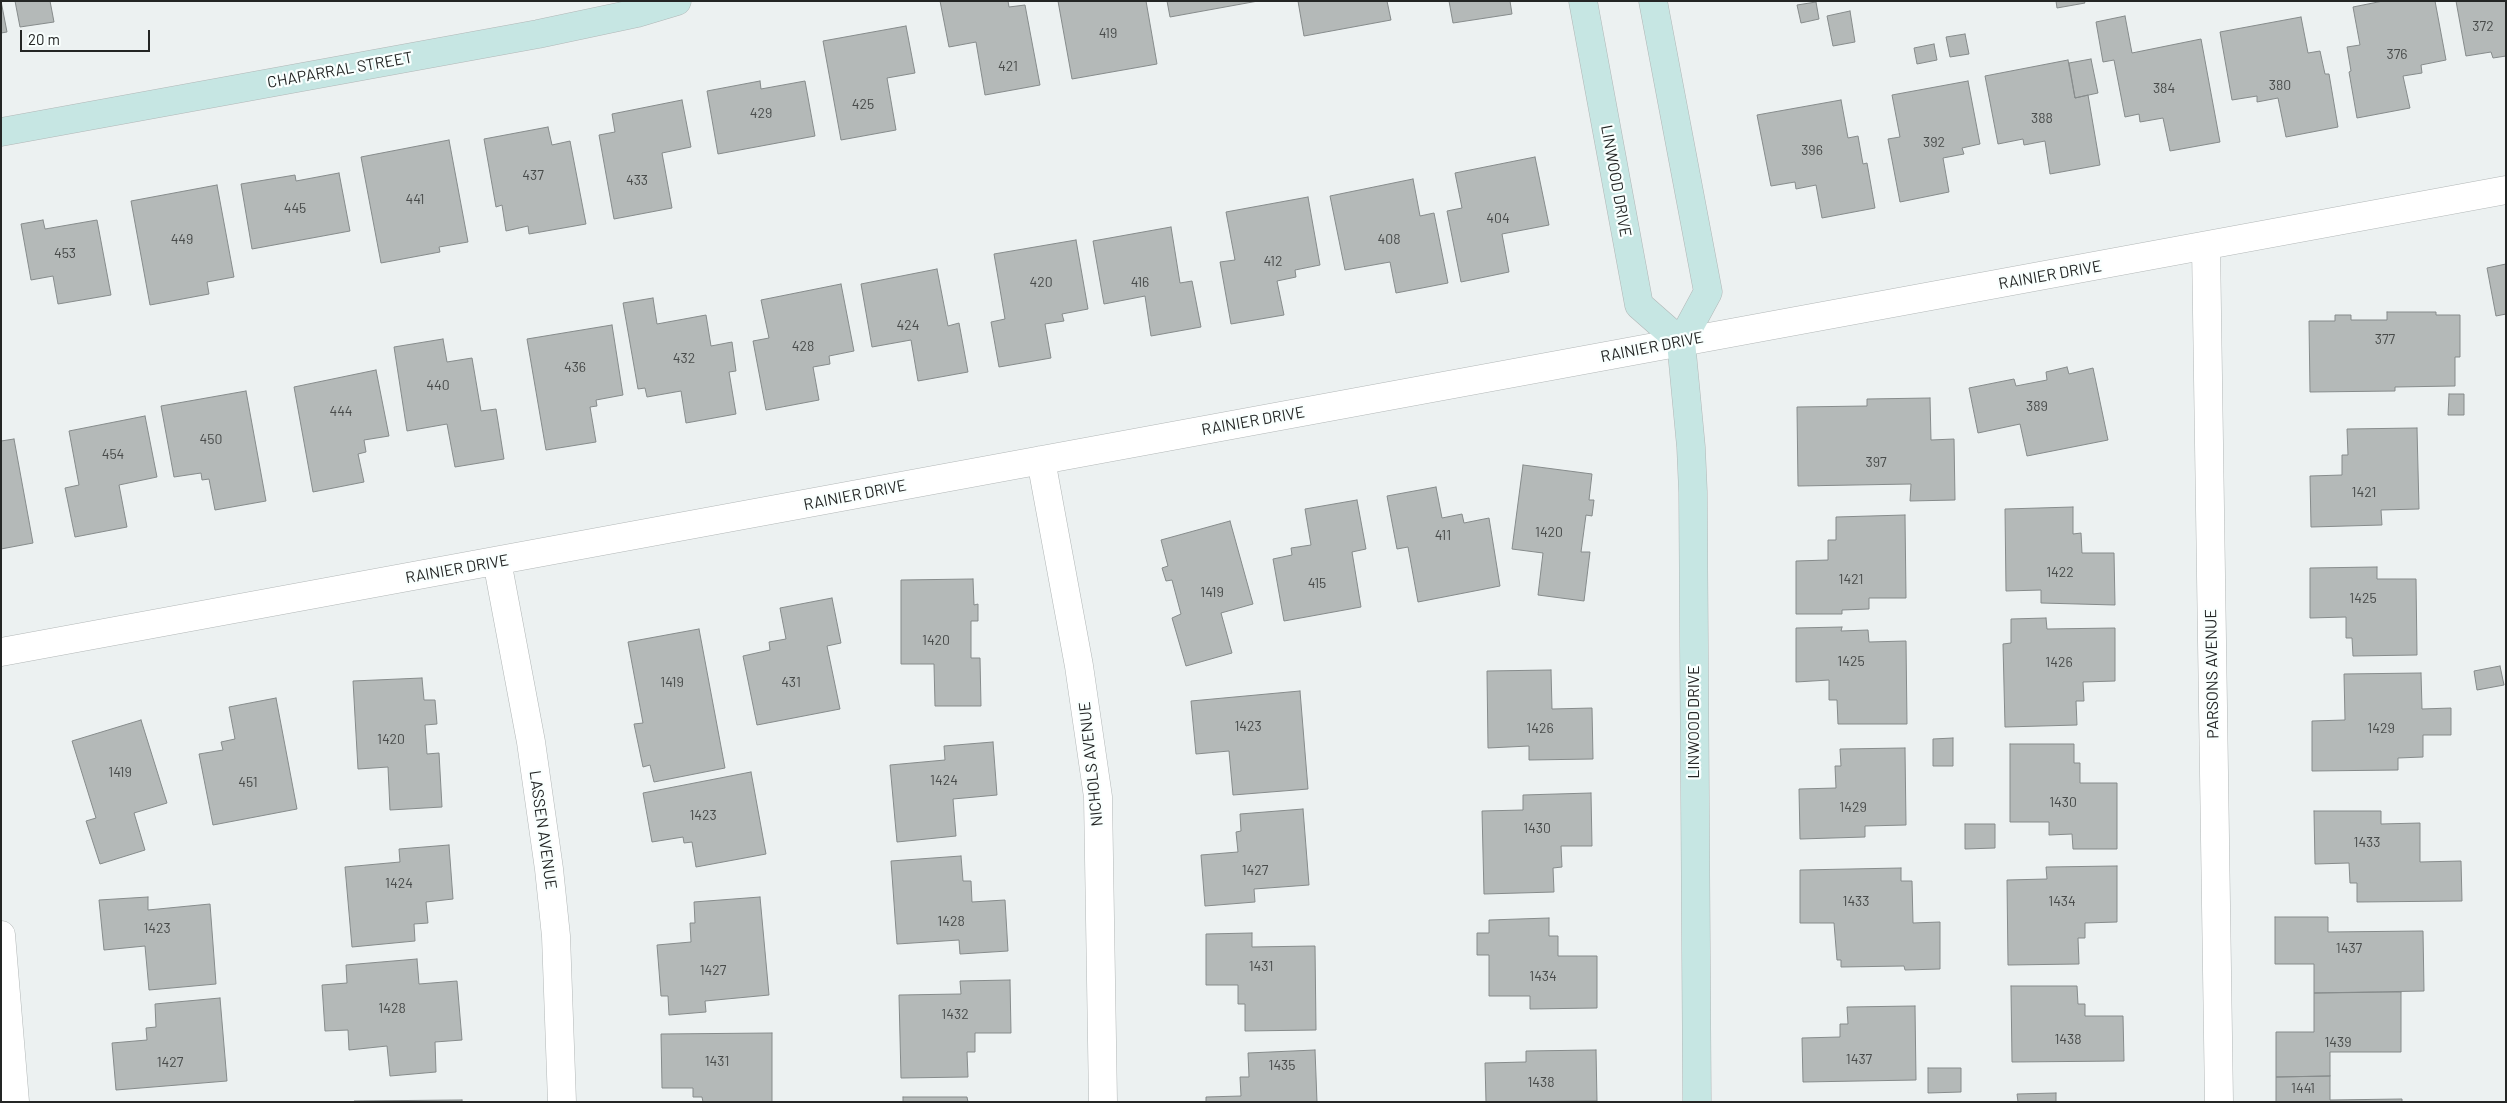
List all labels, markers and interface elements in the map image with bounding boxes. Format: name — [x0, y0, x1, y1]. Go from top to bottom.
house number: 372 — [2472, 18, 2494, 34]
scale bar — [22, 20, 152, 52]
house number: 419 — [1099, 25, 1117, 41]
text: 20 m — [28, 30, 60, 48]
house number: 376 — [2386, 46, 2408, 62]
street label: CHAPARRAL STREET — [266, 48, 414, 92]
house number: 421 — [998, 58, 1018, 74]
house number: 380 — [2269, 77, 2291, 93]
house number: 384 — [2153, 80, 2175, 96]
house number: 425 — [852, 96, 874, 112]
house number: 429 — [750, 105, 772, 121]
house number: 388 — [2031, 110, 2053, 126]
street label: LINWOOD DRIVE — [1597, 123, 1635, 239]
house number: 392 — [1923, 134, 1945, 150]
house number: 396 — [1801, 142, 1823, 158]
house number: 437 — [522, 167, 544, 183]
house number: 433 — [626, 172, 648, 188]
house number: 441 — [405, 191, 425, 207]
house number: 445 — [284, 200, 306, 216]
house number: 404 — [1486, 210, 1510, 226]
house number: 449 — [171, 231, 193, 247]
house number: 408 — [1378, 231, 1400, 247]
house number: 453 — [54, 245, 76, 261]
house number: 412 — [1264, 253, 1282, 269]
street label: RAINIER DRIVE — [1997, 256, 2103, 294]
house number: 420 — [1029, 274, 1053, 290]
house number: 416 — [1131, 274, 1149, 290]
house number: 424 — [897, 317, 919, 333]
street label: RAINIER DRIVE — [1599, 328, 1705, 366]
house number: 377 — [2375, 331, 2395, 347]
house number: 428 — [792, 338, 814, 354]
house number: 432 — [673, 350, 695, 366]
house number: 436 — [564, 359, 586, 375]
house number: 440 — [426, 377, 450, 393]
house number: 389 — [2026, 398, 2048, 414]
street label: RAINIER DRIVE — [1200, 402, 1306, 440]
house number: 444 — [329, 403, 353, 419]
house number: 450 — [200, 431, 222, 447]
house number: 454 — [102, 446, 124, 462]
house number: 397 — [1865, 454, 1887, 470]
street label: RAINIER DRIVE — [802, 476, 908, 514]
house number: 1421 — [2352, 484, 2376, 500]
house number: 1420 — [1535, 524, 1563, 540]
house number: 411 — [1435, 527, 1451, 543]
street label: RAINIER DRIVE — [404, 550, 510, 588]
house number: 1422 — [2046, 564, 2074, 580]
house number: 1421 — [1839, 571, 1863, 587]
house number: 415 — [1308, 575, 1326, 591]
house number: 1419 — [1200, 584, 1224, 600]
house number: 1425 — [2349, 590, 2377, 606]
street label: PARSONS AVENUE — [2201, 609, 2223, 739]
house number: 1420 — [922, 632, 950, 648]
house number: 1425 — [1837, 653, 1865, 669]
house number: 1426 — [2045, 654, 2073, 670]
street label: LINWOOD DRIVE — [1684, 665, 1704, 779]
house number: 1419 — [660, 674, 684, 690]
house number: 431 — [781, 674, 801, 690]
street label: NICHOLS AVENUE — [1075, 701, 1107, 827]
house number: 1423 — [1234, 718, 1262, 734]
house number: 1426 — [1526, 720, 1554, 736]
house number: 1429 — [2367, 720, 2395, 736]
house number: 1420 — [377, 731, 405, 747]
house number: 1419 — [108, 764, 132, 780]
street label: LASSEN AVENUE — [525, 769, 561, 891]
house number: 1424 — [930, 772, 958, 788]
house number: 451 — [238, 774, 258, 790]
house number: 1430 — [2049, 794, 2077, 810]
house number: 1429 — [1839, 799, 1867, 815]
house number: 1423 — [689, 807, 717, 823]
house number: 1430 — [1523, 820, 1551, 836]
house number: 1433 — [2353, 834, 2381, 850]
house number: 1427 — [1242, 862, 1268, 878]
house number: 1424 — [385, 875, 413, 891]
house number: 1433 — [1842, 893, 1870, 909]
house number: 1434 — [2048, 893, 2076, 909]
house number: 1428 — [937, 913, 965, 929]
house number: 1423 — [143, 920, 171, 936]
house number: 1437 — [2336, 940, 2362, 956]
house number: 1431 — [1249, 958, 1273, 974]
house number: 1427 — [700, 962, 726, 978]
house number: 1434 — [1529, 968, 1557, 984]
house number: 1428 — [378, 1000, 406, 1016]
house number: 1432 — [941, 1006, 969, 1022]
house number: 1438 — [2054, 1031, 2082, 1047]
house number: 1439 — [2324, 1034, 2352, 1050]
house number: 1437 — [1846, 1051, 1872, 1067]
house number: 1431 — [705, 1053, 729, 1069]
house number: 1427 — [157, 1054, 183, 1070]
house number: 1435 — [1268, 1057, 1296, 1073]
house number: 1438 — [1527, 1074, 1555, 1090]
house number: 1441 — [2291, 1080, 2315, 1096]

